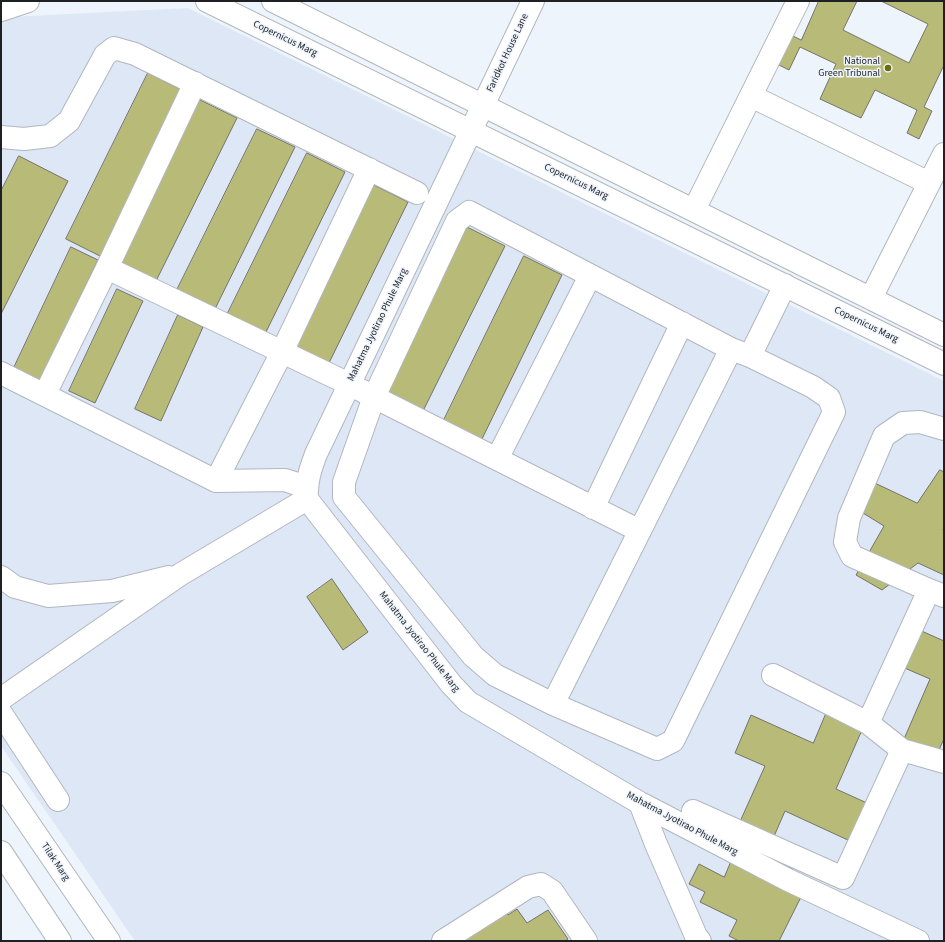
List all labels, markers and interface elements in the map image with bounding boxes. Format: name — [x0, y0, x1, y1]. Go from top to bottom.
street label: Faridkot House Lane — [485, 12, 531, 94]
street label: Copernicus Marg — [251, 18, 319, 60]
place label: National Green Tribunal — [818, 56, 880, 80]
marker: National Green Tribunal — [883, 63, 893, 73]
street label: Copernicus Marg — [542, 161, 610, 203]
street label: Mahatma Jyotirao Phule Marg — [345, 266, 411, 384]
street label: Copernicus Marg — [832, 304, 900, 346]
street label: Mahatma Jyotirao Phule Marg — [376, 589, 462, 695]
street label: Mahatma Jyotirao Phule Marg — [624, 790, 740, 858]
street label: Tilak Marg — [38, 841, 72, 883]

